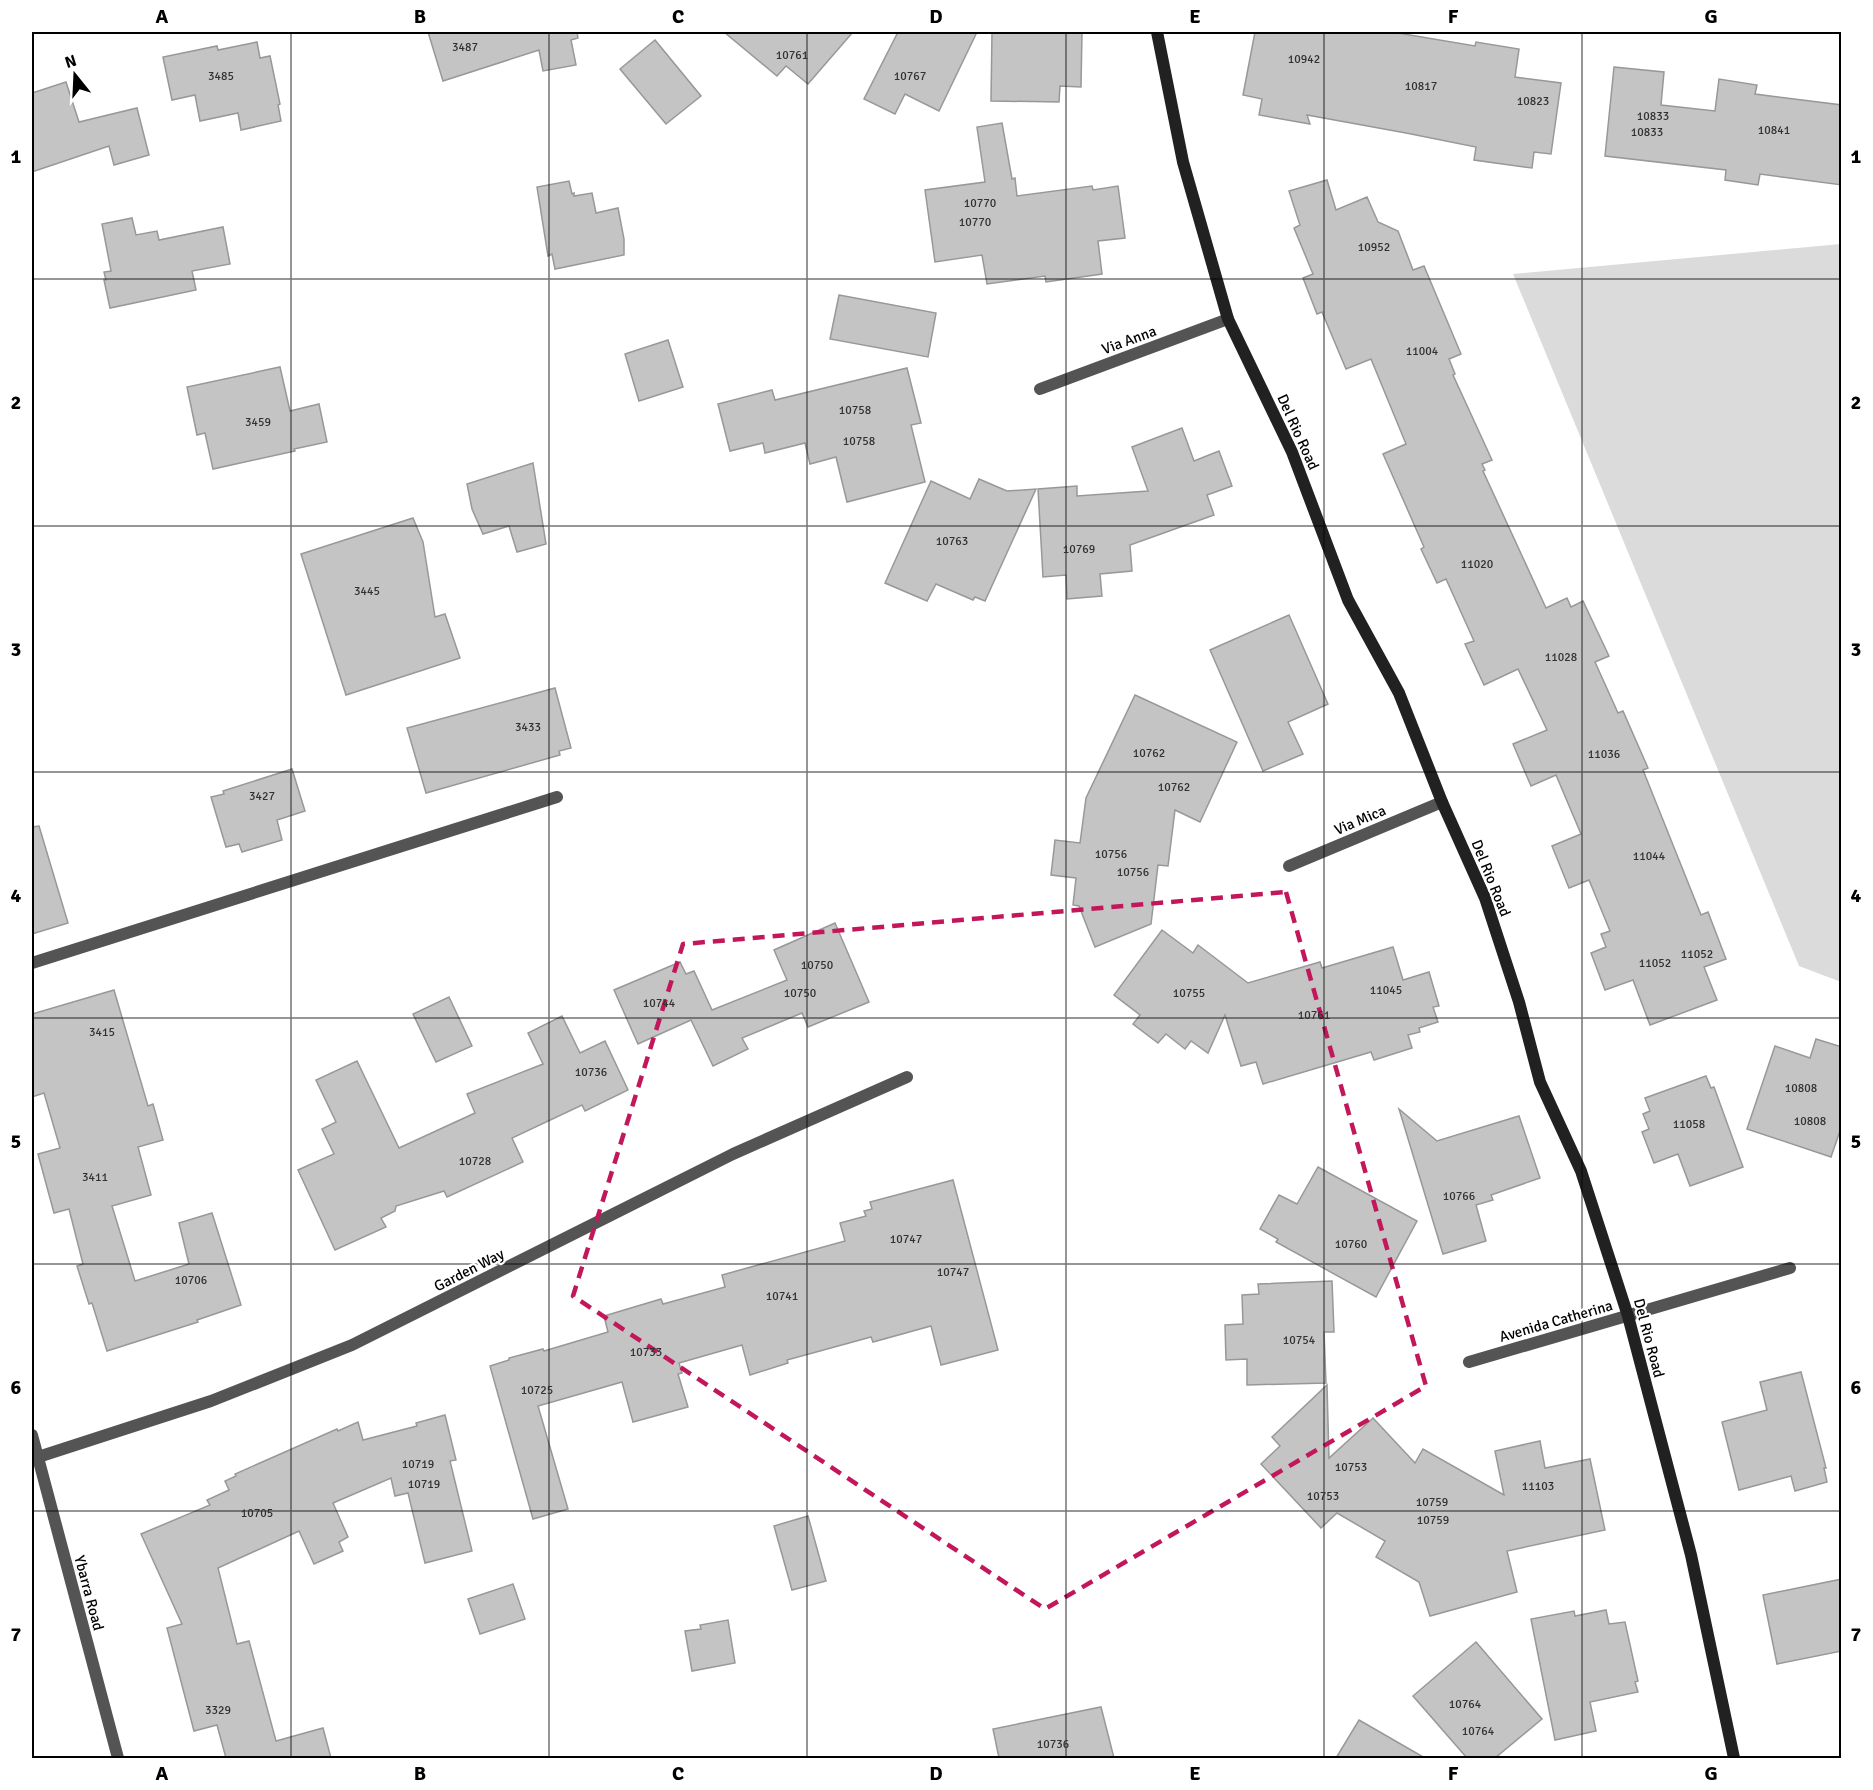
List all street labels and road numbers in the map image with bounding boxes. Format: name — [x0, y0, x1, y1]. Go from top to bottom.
street label: Via Anna — [1099, 322, 1159, 358]
street label: Del Rio Road — [1273, 391, 1323, 473]
street label: Via Mica — [1331, 801, 1389, 839]
street label: Del Rio Road — [1467, 837, 1515, 919]
street label: Garden Way — [431, 1245, 507, 1295]
street label: Avenida Catherina — [1497, 1296, 1615, 1346]
street label: Del Rio Road — [1630, 1296, 1668, 1380]
street label: Ybarra Road — [70, 1553, 108, 1633]

